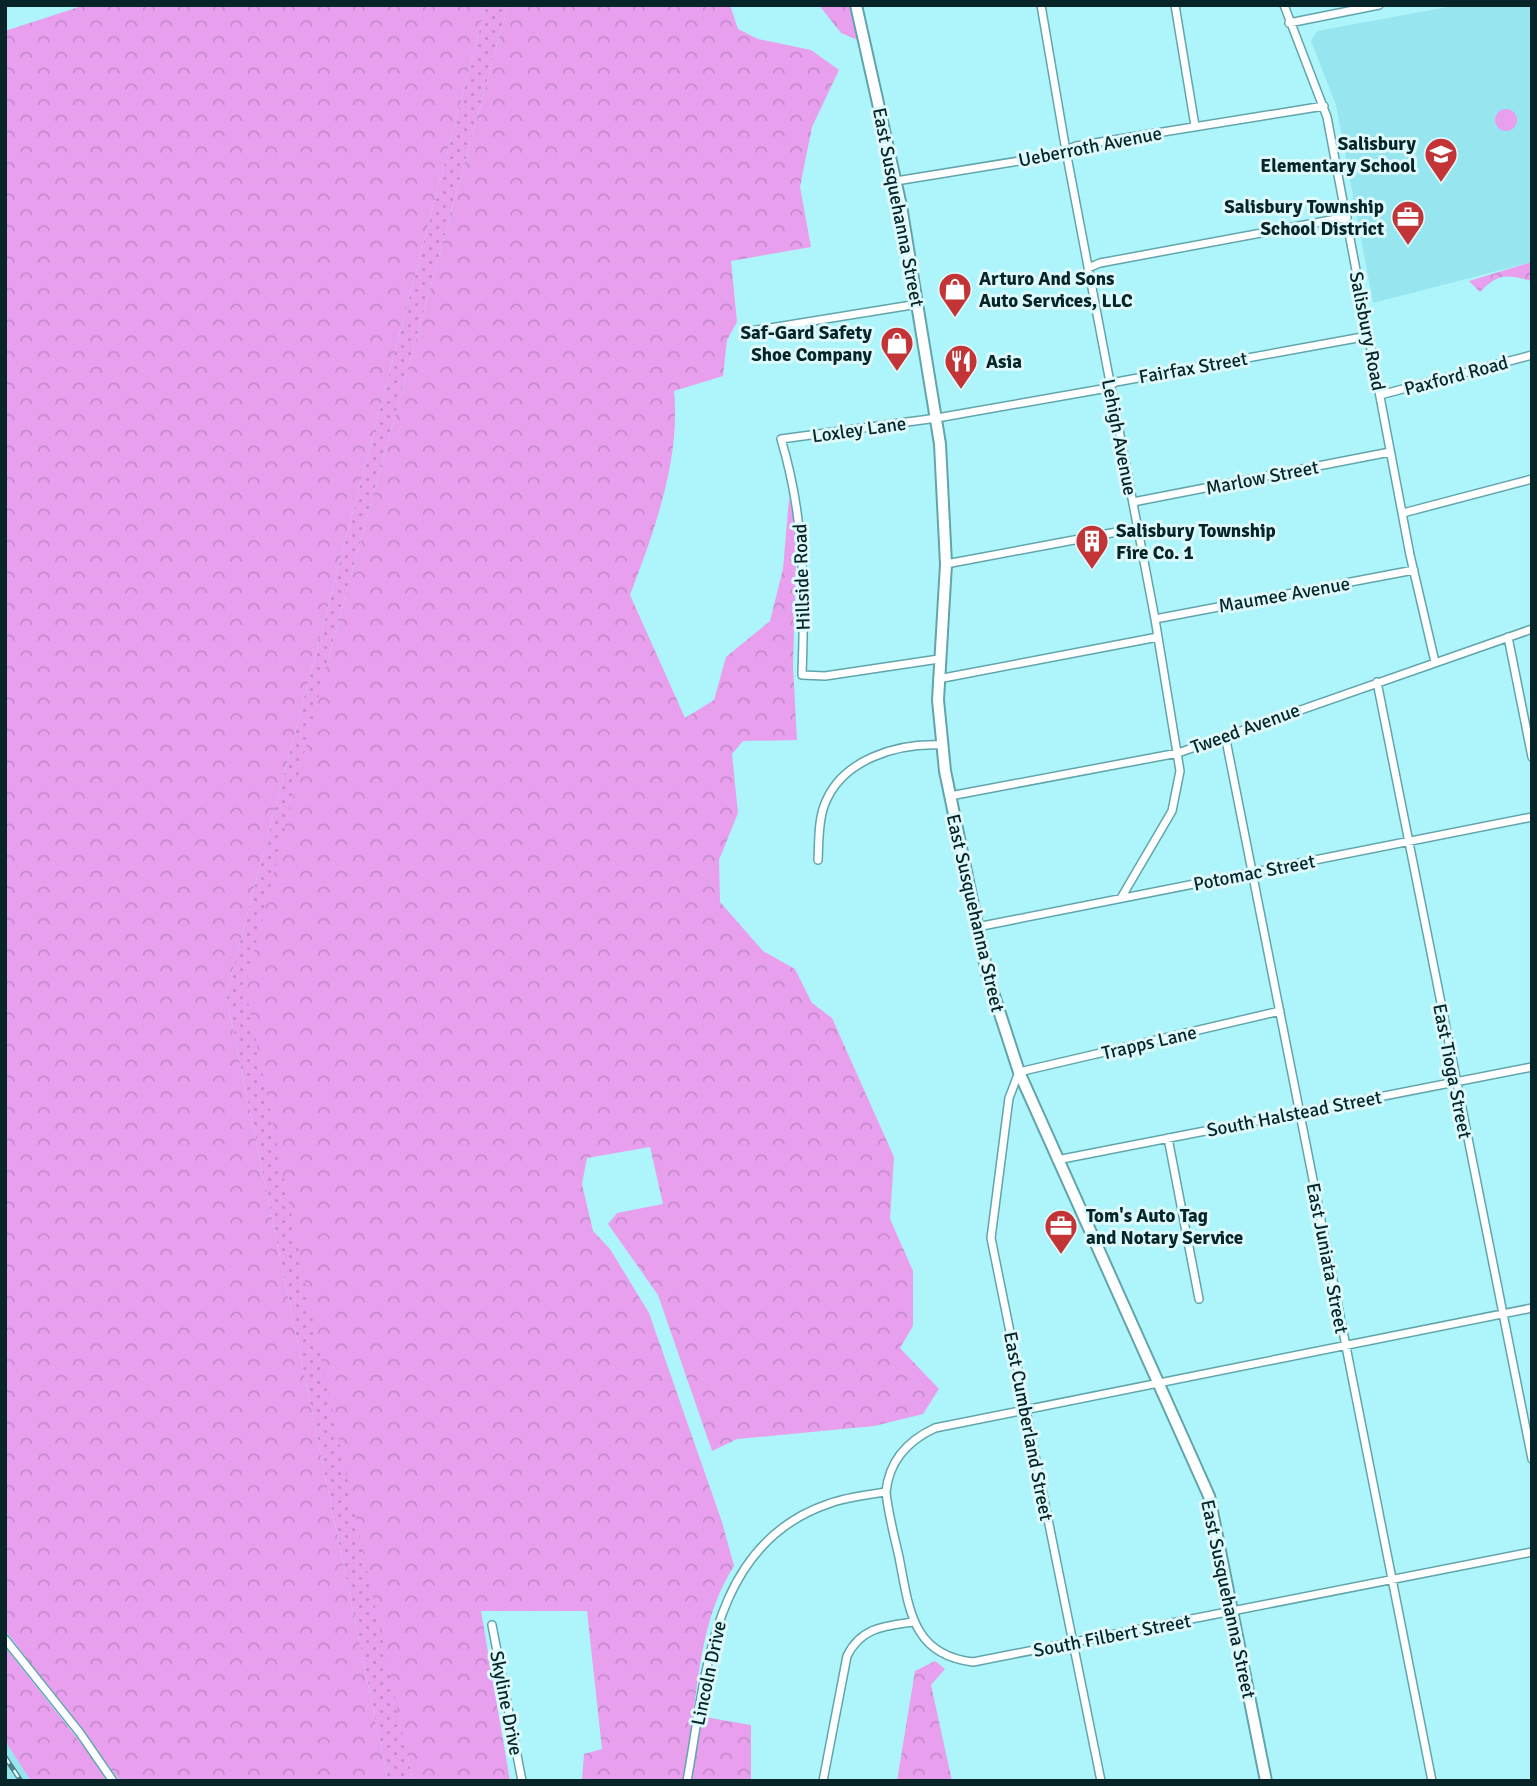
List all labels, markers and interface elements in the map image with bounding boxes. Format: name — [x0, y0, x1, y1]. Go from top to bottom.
street label: East Susquehanna Street — [867, 105, 929, 309]
street label: Ueberroth Avenue — [1016, 121, 1164, 173]
place label: Salisbury Elementary School — [1260, 132, 1417, 178]
school or university icon: Salisbury Elementary School — [1422, 135, 1460, 184]
place label: Salisbury Township School District — [1224, 195, 1384, 241]
office icon: Salisbury Township School District — [1389, 198, 1427, 247]
place label: Arturo And Sons Auto Services, LLC — [979, 267, 1133, 313]
shop icon: Arturo And Sons Auto Services, LLC — [936, 270, 974, 319]
street label: Salisbury Road — [1344, 270, 1390, 393]
place label: Saf-Gard Safety Shoe Company — [740, 321, 873, 367]
shop icon: Saf-Gard Safety Shoe Company — [878, 324, 916, 373]
restaurant icon: Asia — [942, 342, 980, 391]
street label: Fairfax Street — [1137, 347, 1250, 389]
place label: Asia — [986, 350, 1022, 374]
street label: Paxford Road — [1402, 351, 1511, 401]
street label: Lehigh Avenue — [1096, 377, 1142, 498]
street label: Loxley Lane — [811, 412, 908, 448]
street label: Marlow Street — [1204, 455, 1321, 501]
place label: Salisbury Township Fire Co. 1 — [1116, 519, 1276, 565]
building icon: Salisbury Township Fire Co. 1 — [1073, 522, 1111, 571]
street label: Hillside Road — [788, 523, 816, 631]
street label: Maumee Avenue — [1217, 572, 1352, 618]
street label: Tweed Avenue — [1188, 698, 1303, 760]
street label: East Susquehanna Street — [941, 812, 1010, 1015]
street label: Potomac Street — [1191, 849, 1318, 897]
street label: East Tioga Street — [1427, 1002, 1477, 1141]
street label: Trapps Lane — [1099, 1020, 1199, 1066]
street label: South Halstead Street — [1205, 1085, 1384, 1143]
street label: East Juniata Street — [1301, 1181, 1353, 1336]
place label: Tom's Auto Tag and Notary Service — [1086, 1204, 1243, 1250]
office icon: Tom's Auto Tag and Notary Service — [1042, 1207, 1080, 1256]
street label: East Cumberland Street — [998, 1330, 1058, 1523]
street label: East Susquehanna Street — [1195, 1498, 1261, 1701]
street label: South Filbert Street — [1031, 1609, 1193, 1663]
street label: Lincoln Drive — [686, 1619, 732, 1728]
street label: Skyline Drive — [484, 1649, 528, 1758]

